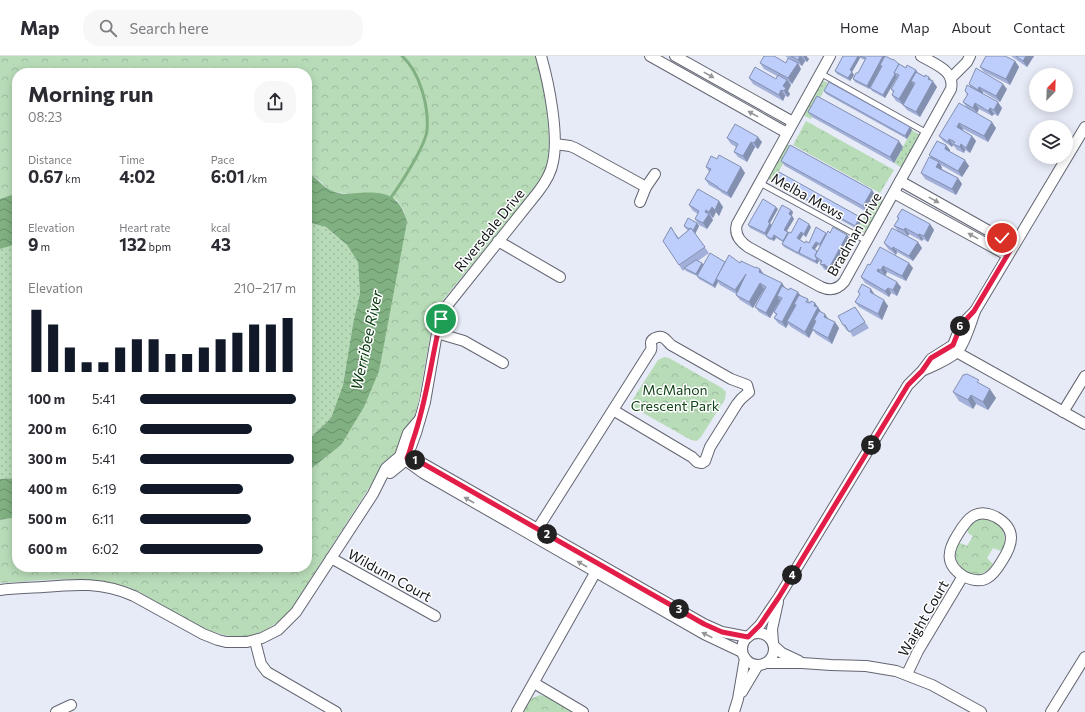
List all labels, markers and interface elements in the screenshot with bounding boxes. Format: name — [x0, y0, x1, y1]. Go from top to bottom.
search box — [83, 10, 363, 46]
text: Map — [20, 16, 59, 39]
icon: search — [97, 17, 119, 39]
text: Search here — [129, 19, 209, 37]
text: Home — [840, 19, 879, 36]
text: Map — [901, 19, 929, 36]
text: About — [951, 19, 991, 36]
text: Contact — [1013, 19, 1065, 36]
north arrow — [1029, 68, 1073, 112]
map controls — [1029, 68, 1073, 164]
one-way arrow — [703, 72, 715, 78]
text: Morning run — [28, 80, 154, 107]
button: share — [254, 81, 296, 123]
text: 08:23 — [28, 109, 62, 125]
one-way arrow — [747, 110, 759, 117]
button: layers — [1029, 120, 1073, 164]
text: Distance — [28, 153, 72, 166]
text: Time — [119, 153, 145, 166]
text: Pace — [211, 153, 235, 166]
text: 0.67 — [28, 166, 63, 187]
text: 4:02 — [119, 166, 155, 187]
text: 6:01 — [211, 166, 245, 187]
street label: Melba Mews — [769, 169, 847, 223]
text: km — [63, 172, 81, 185]
text: /km — [245, 172, 267, 185]
street label: Riversdale Drive — [450, 185, 528, 275]
street label: Bradman Drive — [823, 189, 885, 279]
one-way arrow — [929, 197, 940, 204]
text: Elevation — [28, 221, 74, 234]
text: Heart rate — [119, 221, 170, 234]
text: kcal — [211, 221, 230, 234]
pin — [985, 221, 1019, 255]
icon: check — [991, 227, 1013, 249]
one-way arrow — [968, 233, 979, 240]
text: 9 — [28, 234, 39, 255]
text: 132 — [119, 234, 147, 255]
text: 43 — [211, 234, 231, 255]
text: m — [39, 240, 50, 253]
text: bpm — [147, 240, 171, 253]
text: Elevation — [28, 280, 83, 296]
text: 210–217 m — [234, 280, 296, 296]
water label: Werribee River — [347, 288, 386, 391]
pin — [424, 302, 458, 336]
icon: arrive — [430, 308, 452, 330]
pin: 6 — [950, 316, 970, 336]
text: 6 — [957, 319, 963, 332]
park label: McMahon Crescent Park — [631, 381, 720, 414]
text: 100 m — [28, 391, 65, 407]
text: 5:41 — [92, 391, 116, 407]
text: 200 m — [28, 421, 66, 437]
text: 6:10 — [92, 421, 117, 437]
pin: 5 — [861, 435, 881, 455]
text: 5 — [868, 438, 874, 451]
pin: 1 — [405, 450, 425, 470]
text: 300 m — [28, 451, 67, 467]
text: 5:41 — [92, 451, 116, 467]
text: 1 — [413, 453, 417, 466]
text: 400 m — [28, 481, 67, 497]
text: 6:19 — [92, 481, 116, 497]
one-way arrow — [463, 496, 475, 503]
text: 500 m — [28, 511, 67, 527]
text: 6:11 — [92, 511, 114, 527]
pin: 2 — [537, 524, 557, 544]
text: 2 — [544, 527, 550, 540]
text: 600 m — [28, 541, 67, 557]
text: 6:02 — [92, 541, 119, 557]
street label: Wildunn Court — [345, 545, 435, 605]
one-way arrow — [576, 561, 588, 568]
pin: 4 — [782, 565, 802, 585]
text: 4 — [789, 568, 795, 581]
street label: Waight Court — [894, 576, 952, 659]
pin: 3 — [669, 599, 689, 619]
text: 3 — [676, 602, 682, 615]
one-way arrow — [702, 632, 713, 638]

